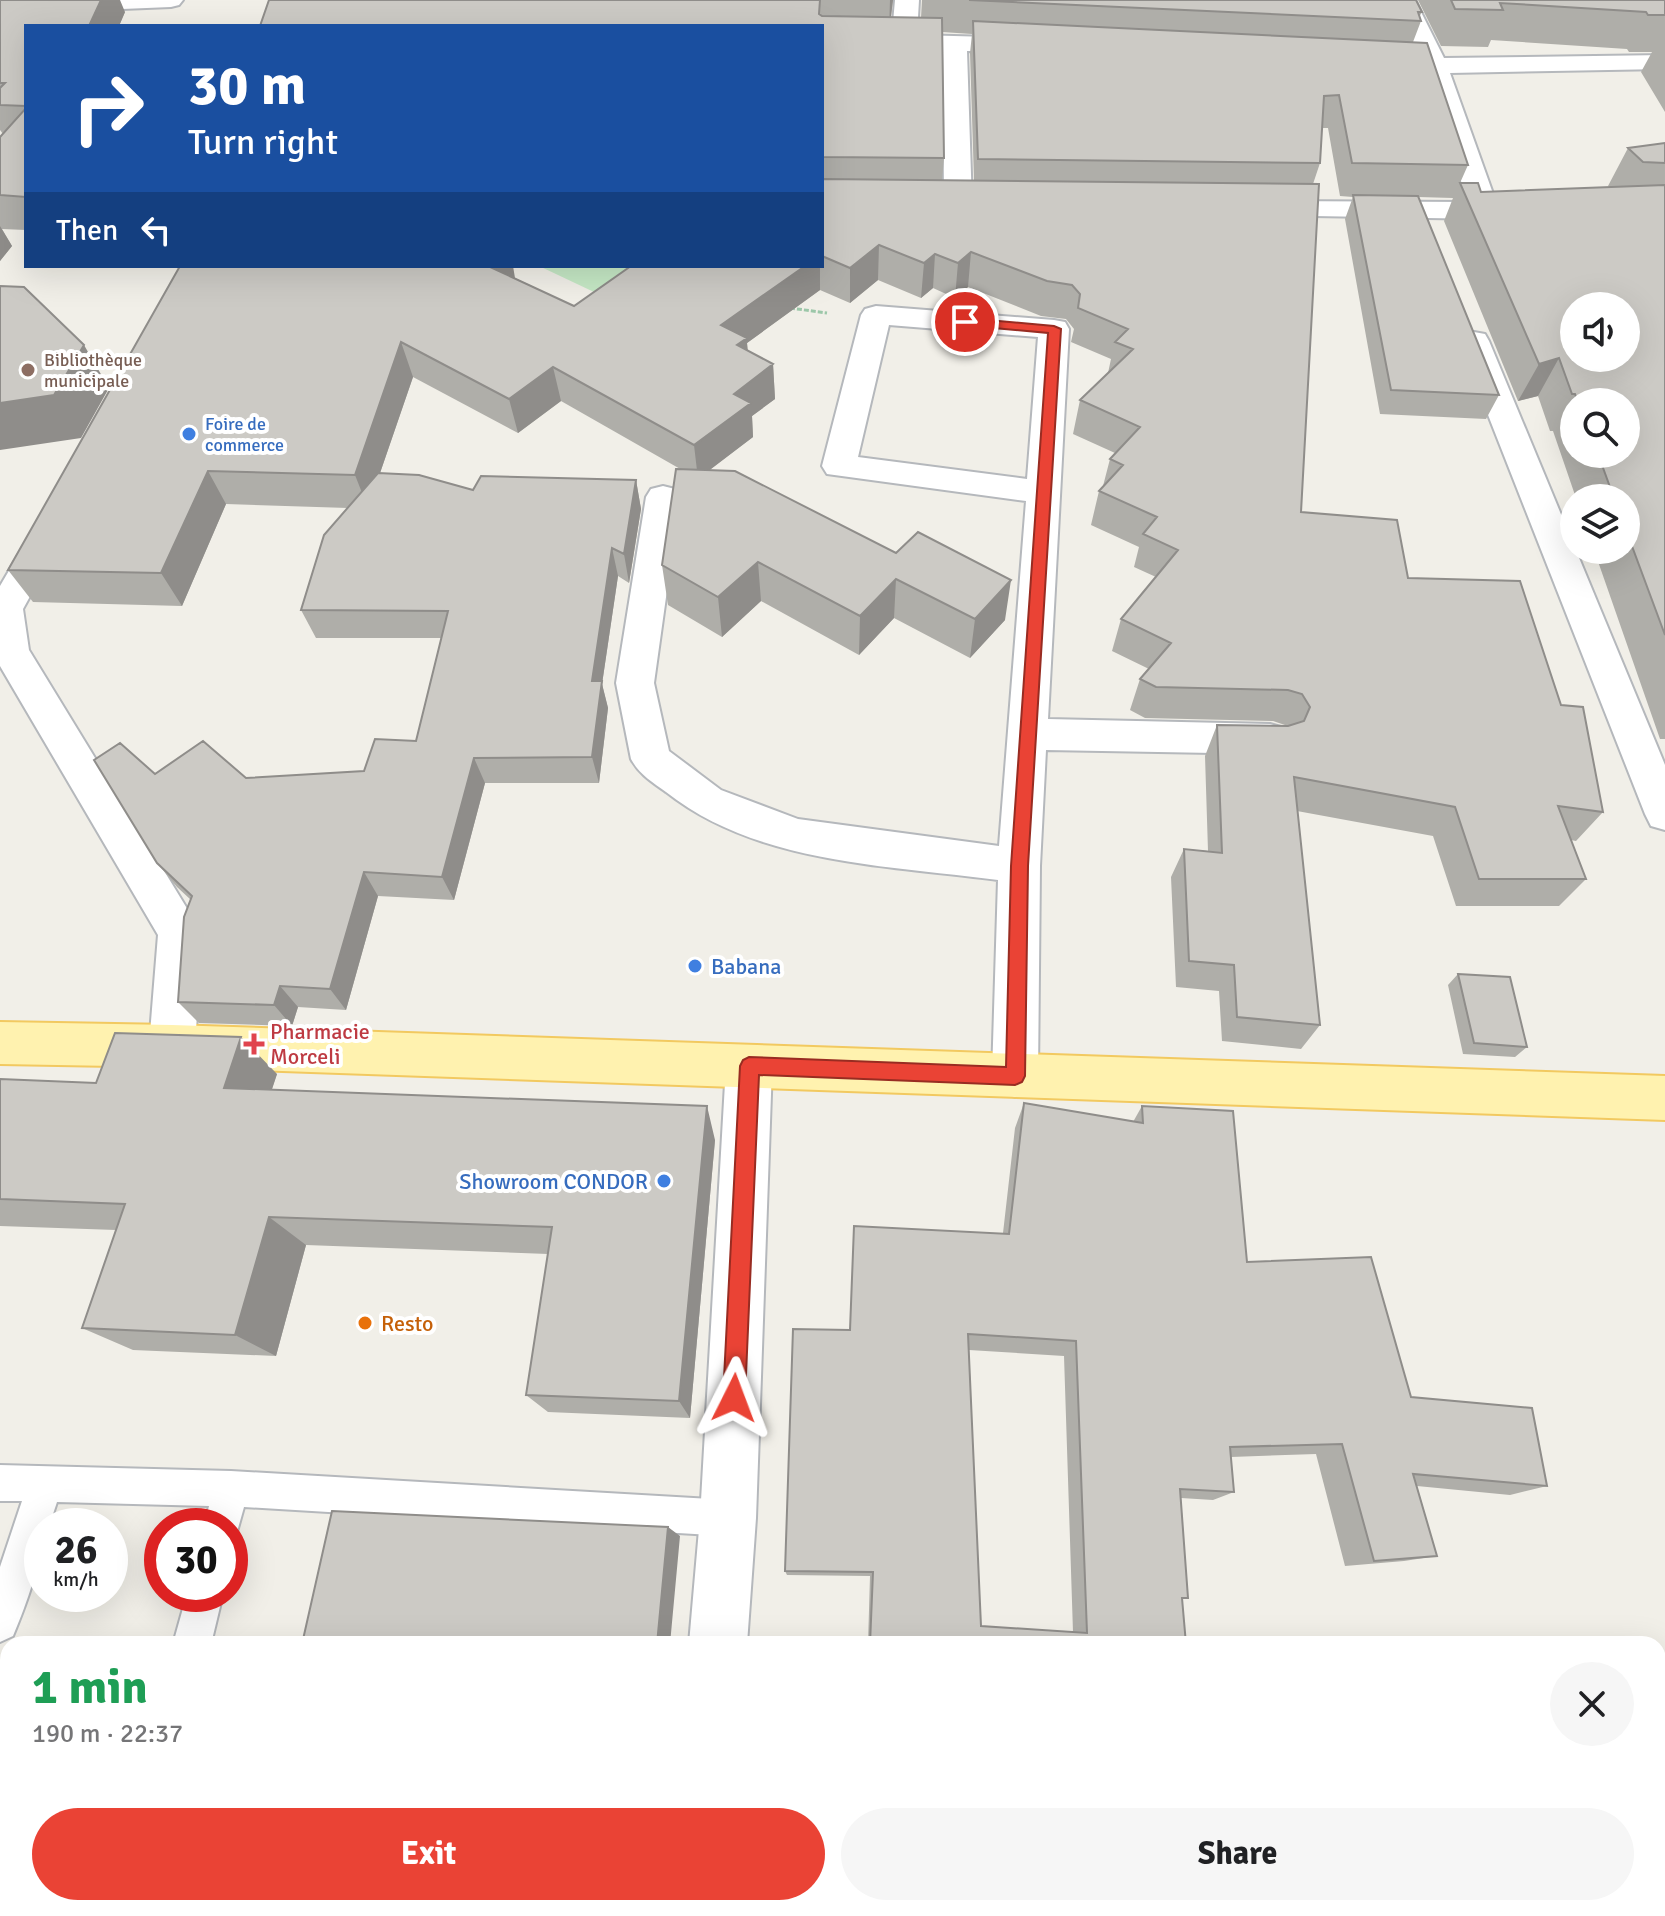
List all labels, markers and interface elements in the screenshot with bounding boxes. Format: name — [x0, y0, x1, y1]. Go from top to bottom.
text: 30 m — [188, 51, 306, 120]
icon: right — [56, 56, 160, 160]
text: Turn right — [188, 120, 338, 165]
icon: left — [134, 208, 178, 252]
text: Then — [56, 212, 118, 249]
pin — [931, 288, 999, 356]
map controls — [1560, 292, 1640, 564]
button: sound — [1560, 292, 1640, 372]
icon: arrive — [943, 300, 987, 344]
place label: Bibliothèque municipale — [44, 349, 142, 392]
marker: Bibliothèque municipale — [19, 361, 37, 379]
button: search — [1560, 388, 1640, 468]
place label: Foire de commerce — [205, 413, 284, 456]
marker: Foire de commerce — [180, 425, 198, 443]
button: layers — [1560, 484, 1640, 564]
place label: Babana — [711, 953, 781, 980]
marker: Babana — [686, 957, 704, 975]
place label: Pharmacie Morceli — [270, 1018, 370, 1070]
marker: Pharmacie Morceli — [245, 1035, 263, 1053]
place label: Showroom CONDOR — [459, 1168, 648, 1195]
marker: Showroom CONDOR — [655, 1172, 673, 1190]
place label: Resto — [381, 1310, 434, 1337]
marker: Resto — [356, 1314, 374, 1332]
position arrow — [692, 1356, 776, 1440]
speed limit sign: 30 — [144, 1508, 248, 1612]
text: 26 — [54, 1525, 98, 1575]
text: km/h — [53, 1567, 99, 1592]
text: 1 min — [32, 1658, 148, 1717]
button: close — [1550, 1662, 1634, 1746]
text: 190 m · 22:37 — [32, 1718, 183, 1750]
button: Exit — [32, 1808, 825, 1900]
button: Share — [841, 1808, 1634, 1900]

